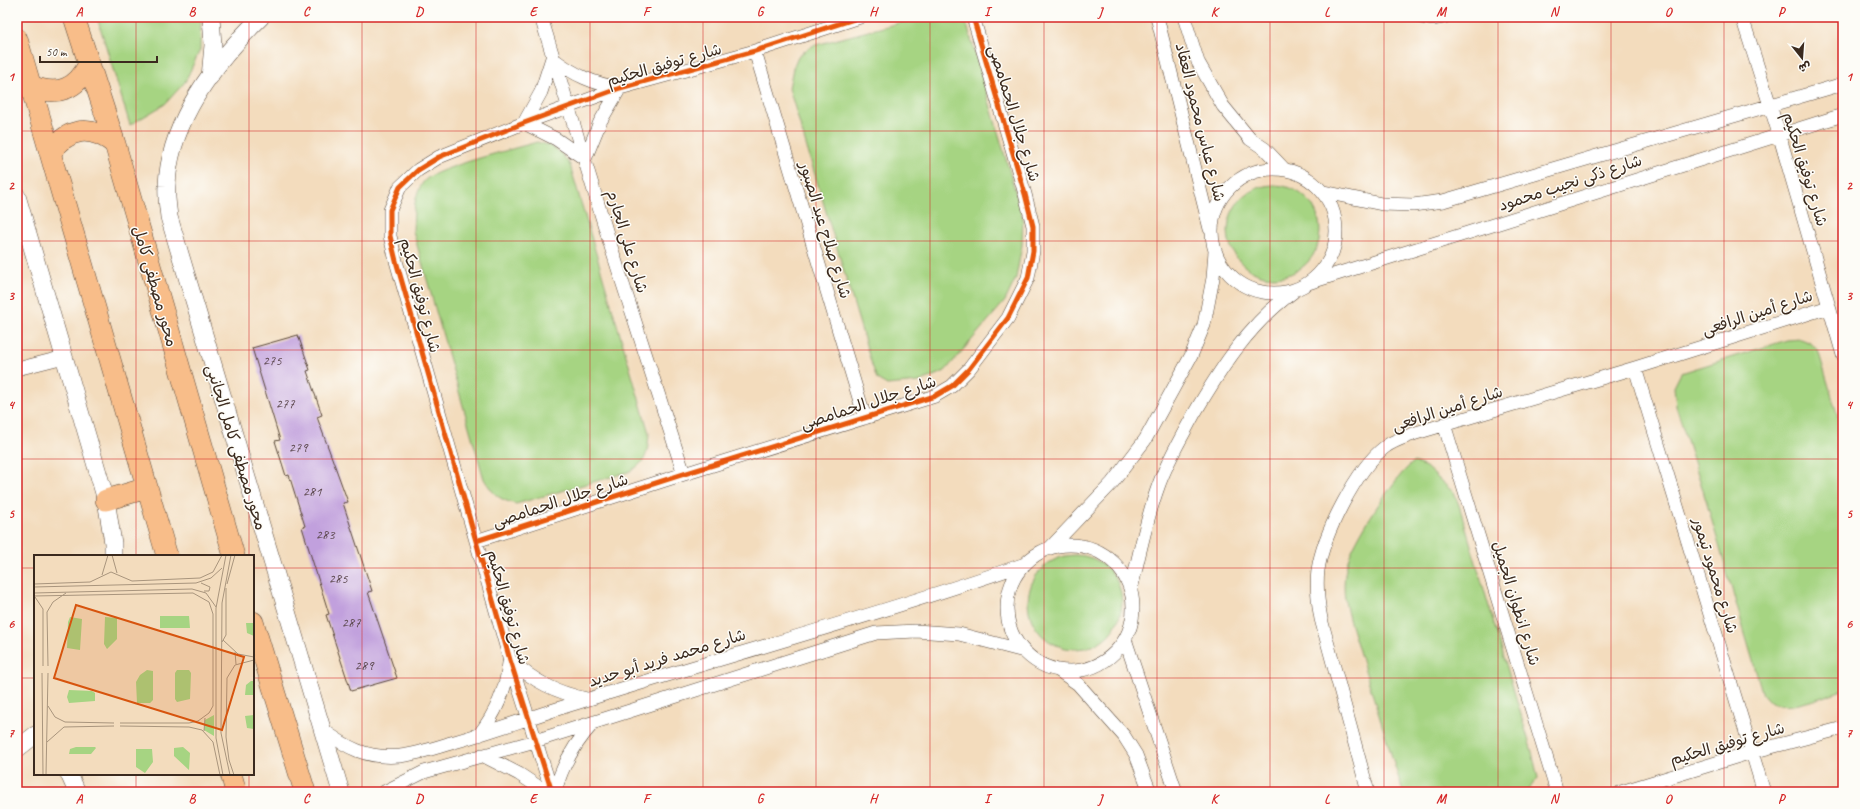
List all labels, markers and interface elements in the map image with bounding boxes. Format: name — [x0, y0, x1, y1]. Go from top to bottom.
text: A — [76, 4, 84, 20]
text: B — [189, 4, 197, 20]
text: C — [303, 4, 311, 20]
text: D — [415, 4, 424, 20]
text: E — [530, 4, 539, 20]
text: F — [643, 4, 652, 20]
text: G — [757, 4, 765, 20]
text: H — [869, 4, 879, 20]
text: I — [984, 4, 993, 20]
text: J — [1097, 4, 1104, 20]
text: K — [1211, 4, 1221, 20]
text: L — [1324, 4, 1331, 20]
text: M — [1436, 4, 1447, 20]
text: N — [1550, 4, 1561, 20]
text: O — [1665, 4, 1674, 20]
text: P — [1778, 4, 1787, 20]
scale bar — [40, 38, 157, 64]
north arrow — [1782, 38, 1822, 78]
street label: شارع توفيق الحكيم — [605, 39, 724, 93]
street label: شارع عباس محمود العقاد — [1170, 41, 1229, 204]
street label: شارع جلال الحمامصى — [983, 43, 1044, 184]
text: 50 m — [46, 44, 68, 60]
text: ش — [1797, 59, 1813, 76]
text: 1 — [8, 69, 16, 85]
text: 1 — [1846, 69, 1854, 85]
street label: شارع توفيق الحكيم — [1776, 110, 1832, 229]
street label: شارع ذكى نجيب محمود — [1496, 150, 1645, 217]
street label: شارع صلاح عبد الصبور — [793, 158, 855, 301]
text: 2 — [8, 178, 15, 194]
text: 2 — [1846, 178, 1853, 194]
street label: شارع على الجارم — [600, 187, 652, 296]
street label: محور مصطفى كامل — [128, 223, 182, 349]
street label: شارع توفيق الحكيم — [393, 235, 445, 356]
street label: شارع أمين الرافعى — [1699, 286, 1816, 341]
text: 3 — [8, 288, 15, 304]
text: 3 — [1846, 288, 1853, 304]
house number: 275 — [263, 352, 282, 369]
street label: محور مصطفى كامل الجانبى — [201, 362, 271, 533]
street label: شارع جلال الحمامصى — [798, 372, 939, 435]
street label: شارع أمين الرافعى — [1389, 382, 1506, 437]
house number: 277 — [276, 395, 295, 412]
text: 4 — [8, 397, 16, 413]
text: 4 — [1846, 397, 1854, 413]
house number: 279 — [289, 439, 309, 456]
street label: شارع جلال الحمامصى — [490, 470, 631, 533]
house number: 281 — [303, 483, 322, 500]
text: 5 — [8, 506, 15, 522]
text: 5 — [1846, 506, 1853, 522]
street label: شارع محمود تيمور — [1687, 514, 1742, 636]
house number: 283 — [316, 526, 336, 543]
street label: شارع انطوان الجميل — [1487, 539, 1545, 668]
street label: شارع توفيق الحكيم — [480, 548, 534, 667]
inset map — [34, 555, 254, 775]
house number: 285 — [329, 570, 348, 587]
house number: 287 — [342, 614, 361, 631]
text: 6 — [8, 616, 15, 632]
text: 6 — [1846, 616, 1853, 632]
street label: شارع محمد فريد أبو حديد — [586, 624, 749, 692]
house number: 289 — [355, 657, 375, 674]
street label: شارع توفيق الحكيم — [1668, 718, 1787, 772]
text: 7 — [8, 725, 15, 741]
text: 7 — [1846, 725, 1853, 741]
text: A — [76, 791, 84, 807]
text: B — [189, 791, 197, 807]
text: C — [303, 791, 311, 807]
text: D — [415, 791, 424, 807]
text: E — [530, 791, 539, 807]
text: F — [643, 791, 652, 807]
text: G — [757, 791, 765, 807]
text: H — [869, 791, 879, 807]
text: I — [984, 791, 993, 807]
text: J — [1097, 791, 1104, 807]
text: K — [1211, 791, 1221, 807]
text: L — [1324, 791, 1331, 807]
text: M — [1436, 791, 1447, 807]
text: N — [1550, 791, 1561, 807]
text: O — [1665, 791, 1674, 807]
text: P — [1778, 791, 1787, 807]

